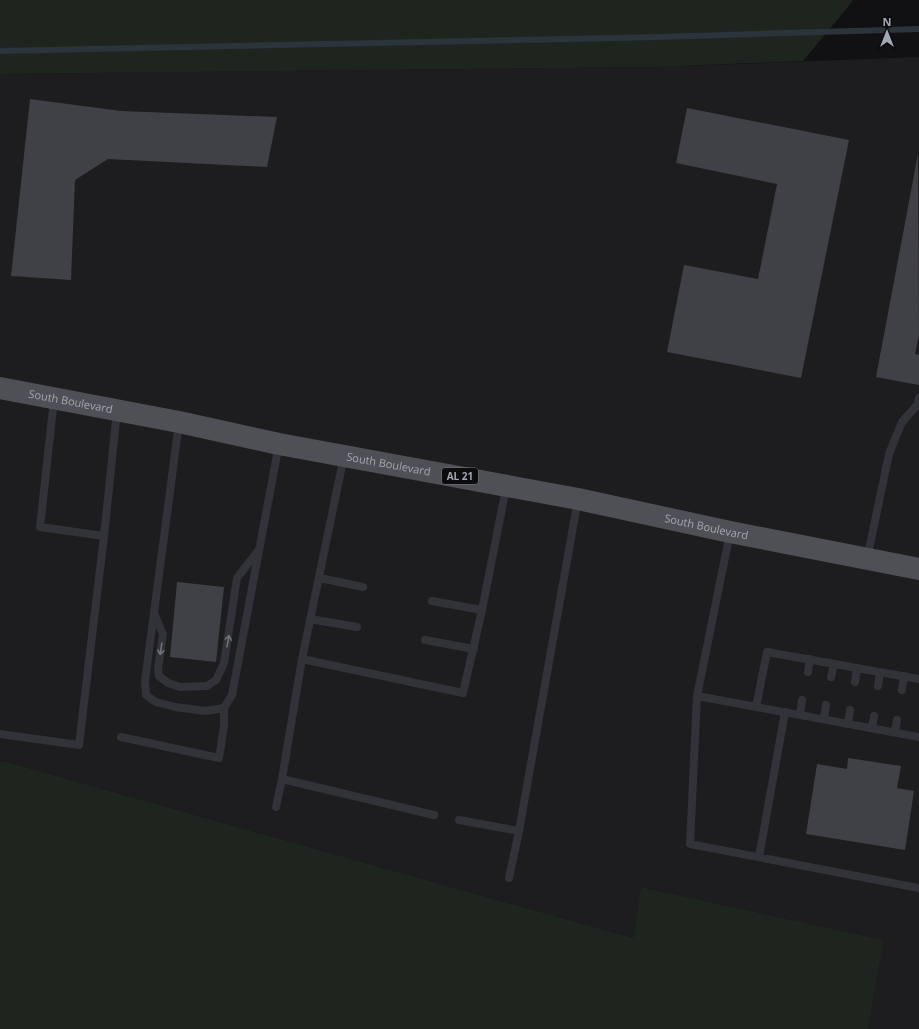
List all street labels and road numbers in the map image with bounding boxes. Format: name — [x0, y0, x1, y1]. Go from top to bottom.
street label: South Boulevard — [28, 386, 114, 416]
street label: South Boulevard — [345, 449, 432, 479]
road number: AL 21 — [442, 468, 478, 484]
street label: South Boulevard — [663, 510, 750, 542]

